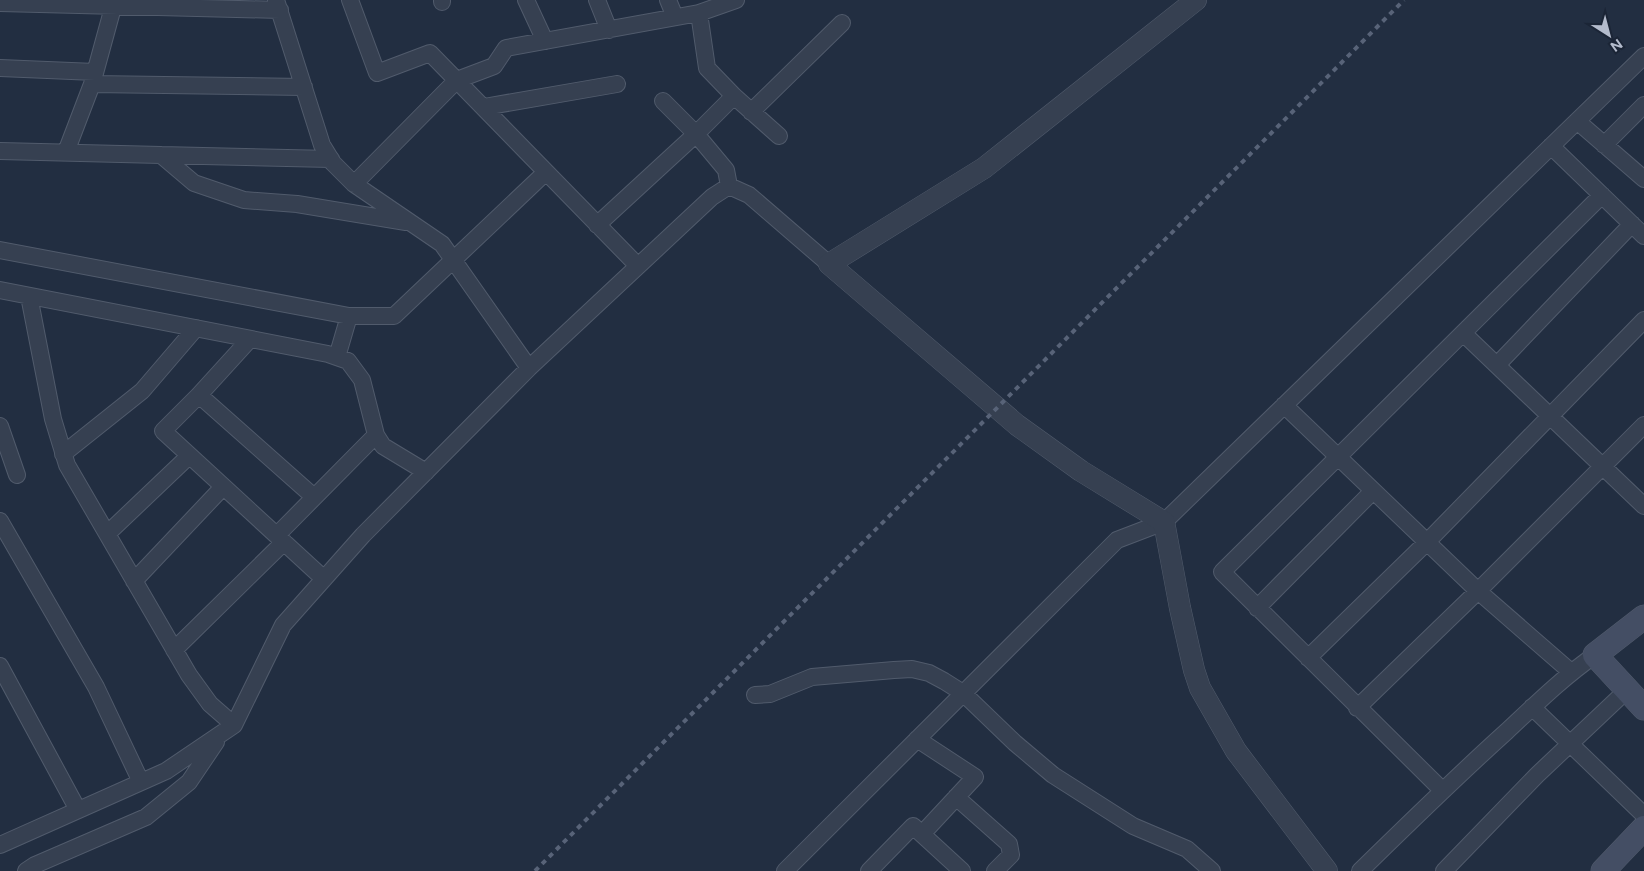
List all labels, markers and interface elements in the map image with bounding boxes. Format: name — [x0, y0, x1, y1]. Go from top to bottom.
north arrow — [1584, 10, 1634, 60]
text: N — [1607, 35, 1626, 55]

